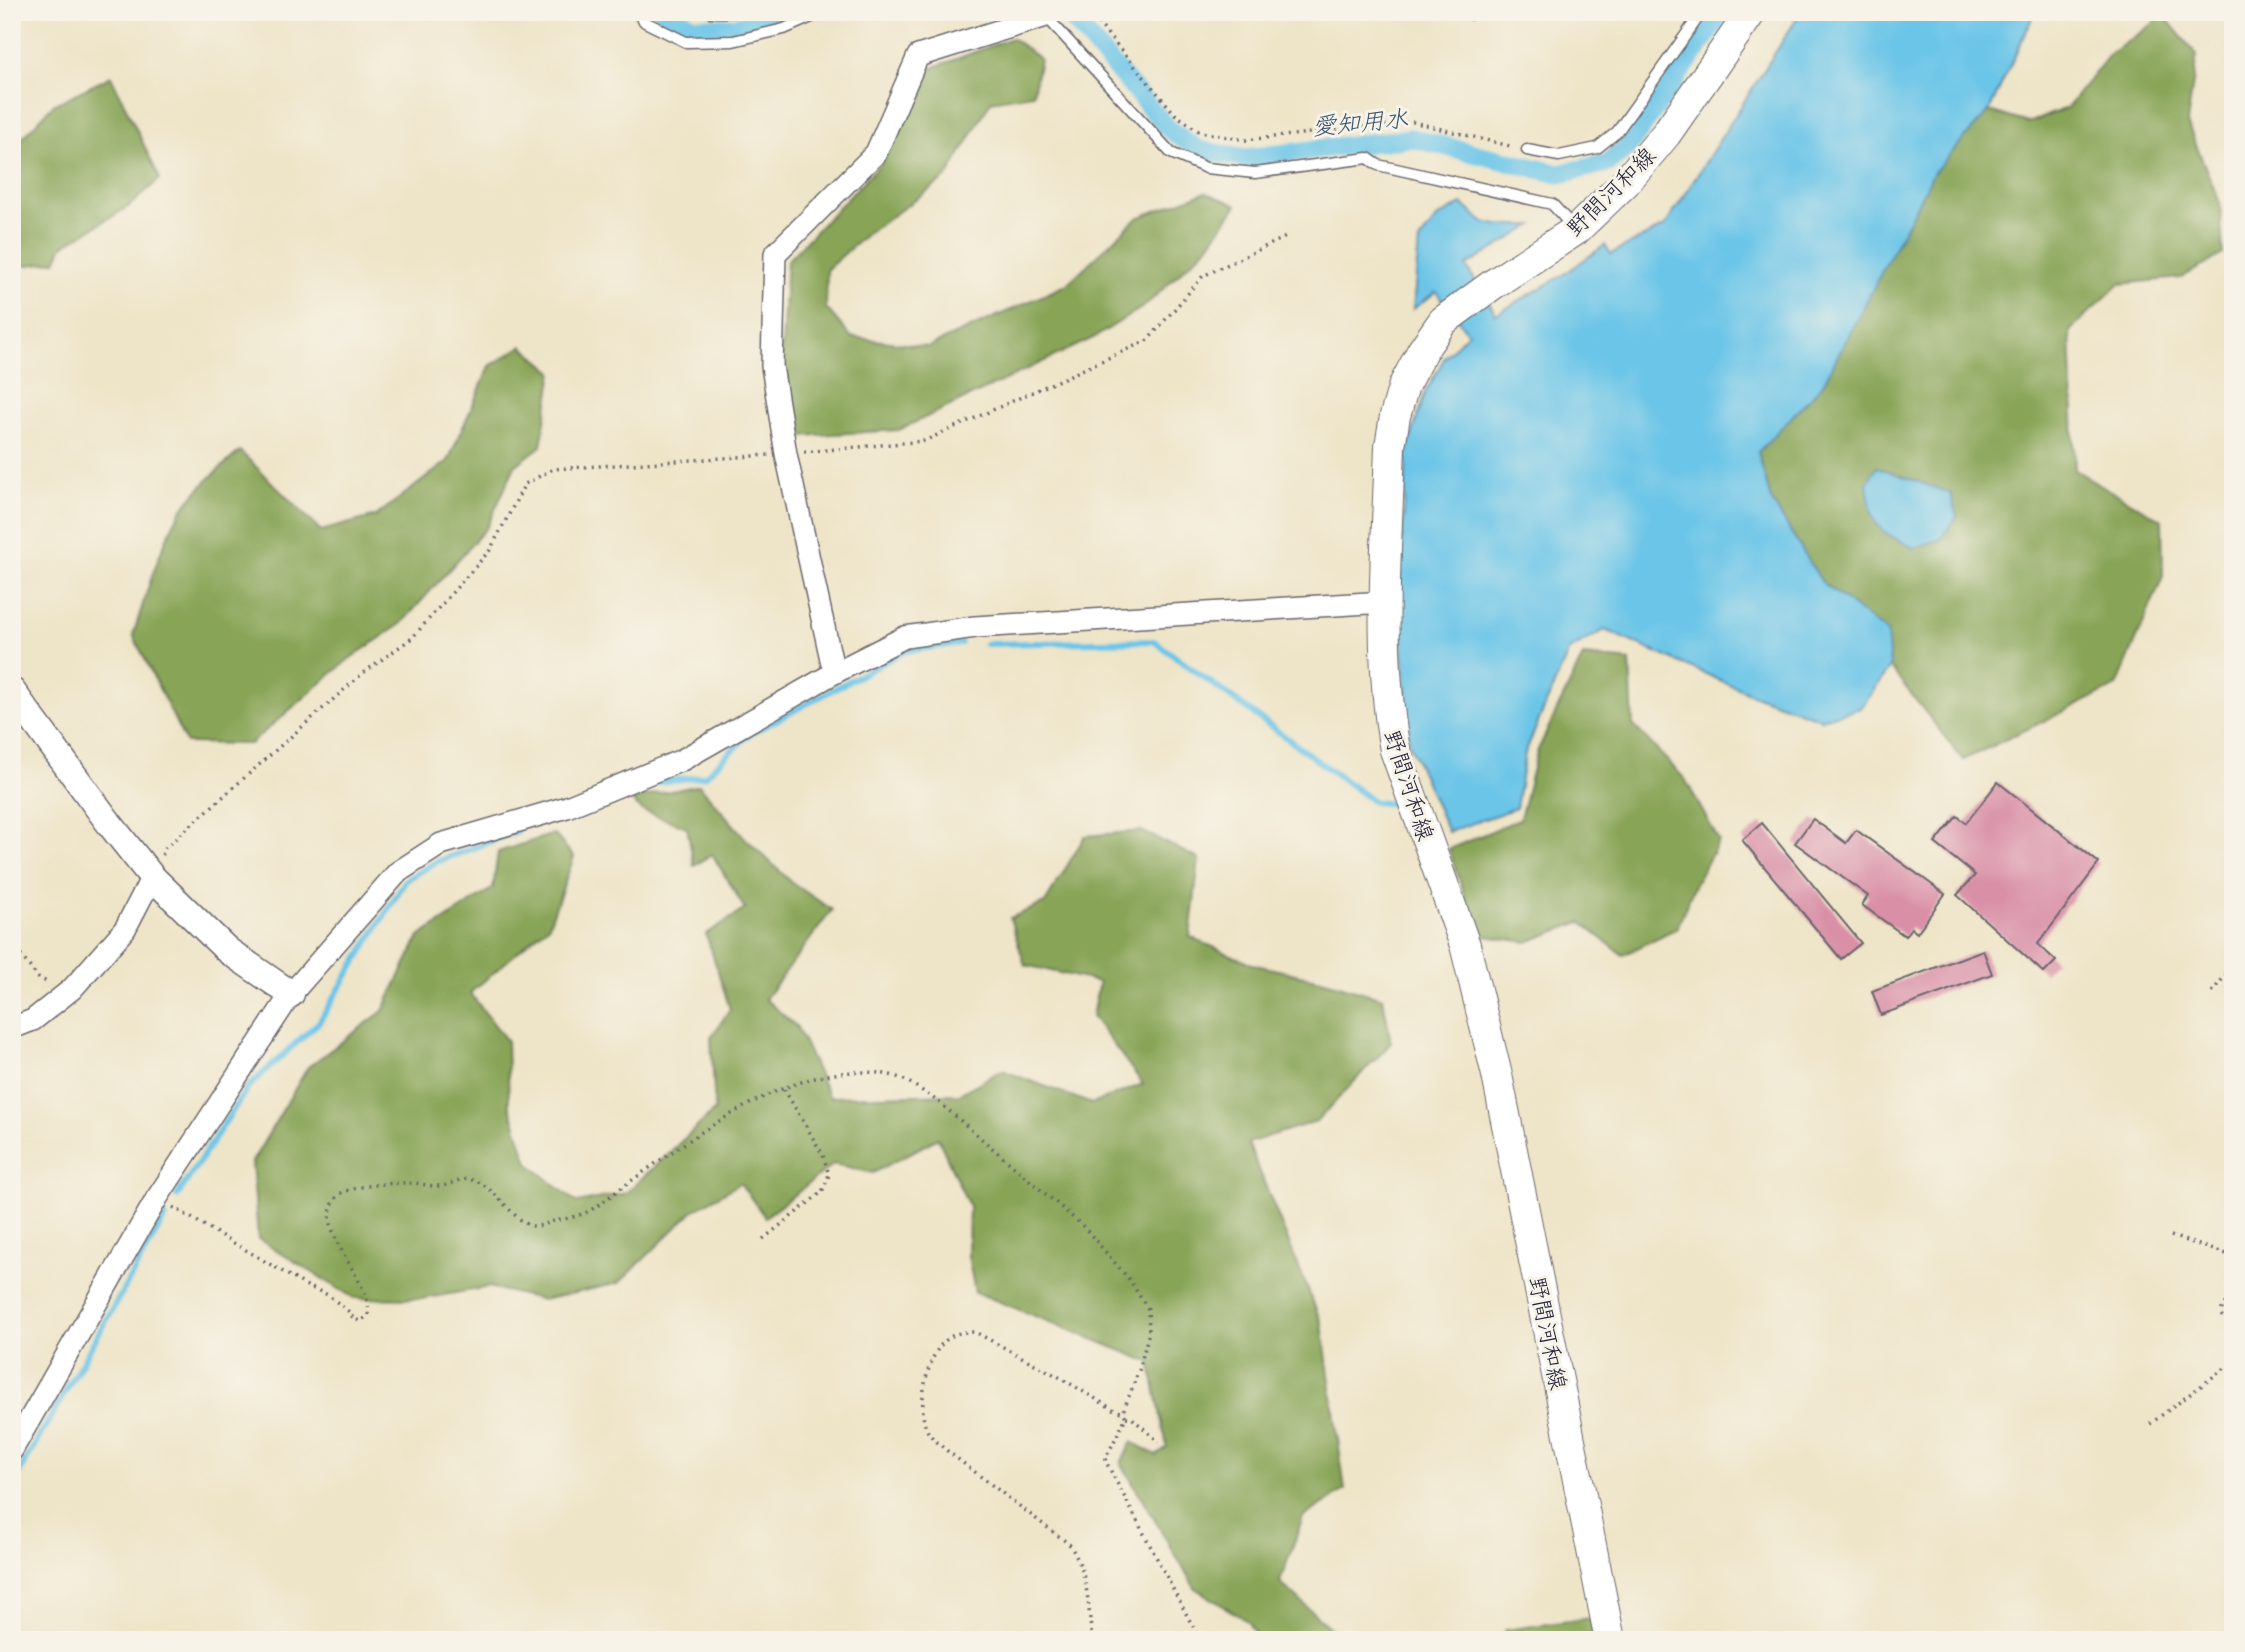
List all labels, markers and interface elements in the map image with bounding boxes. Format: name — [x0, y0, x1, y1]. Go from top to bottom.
water label: 愛知用水 — [1311, 101, 1409, 141]
street label: 野間河和線 — [1559, 140, 1661, 242]
street label: 野間河和線 — [1378, 726, 1442, 844]
street label: 野間河和線 — [1523, 1274, 1575, 1392]

